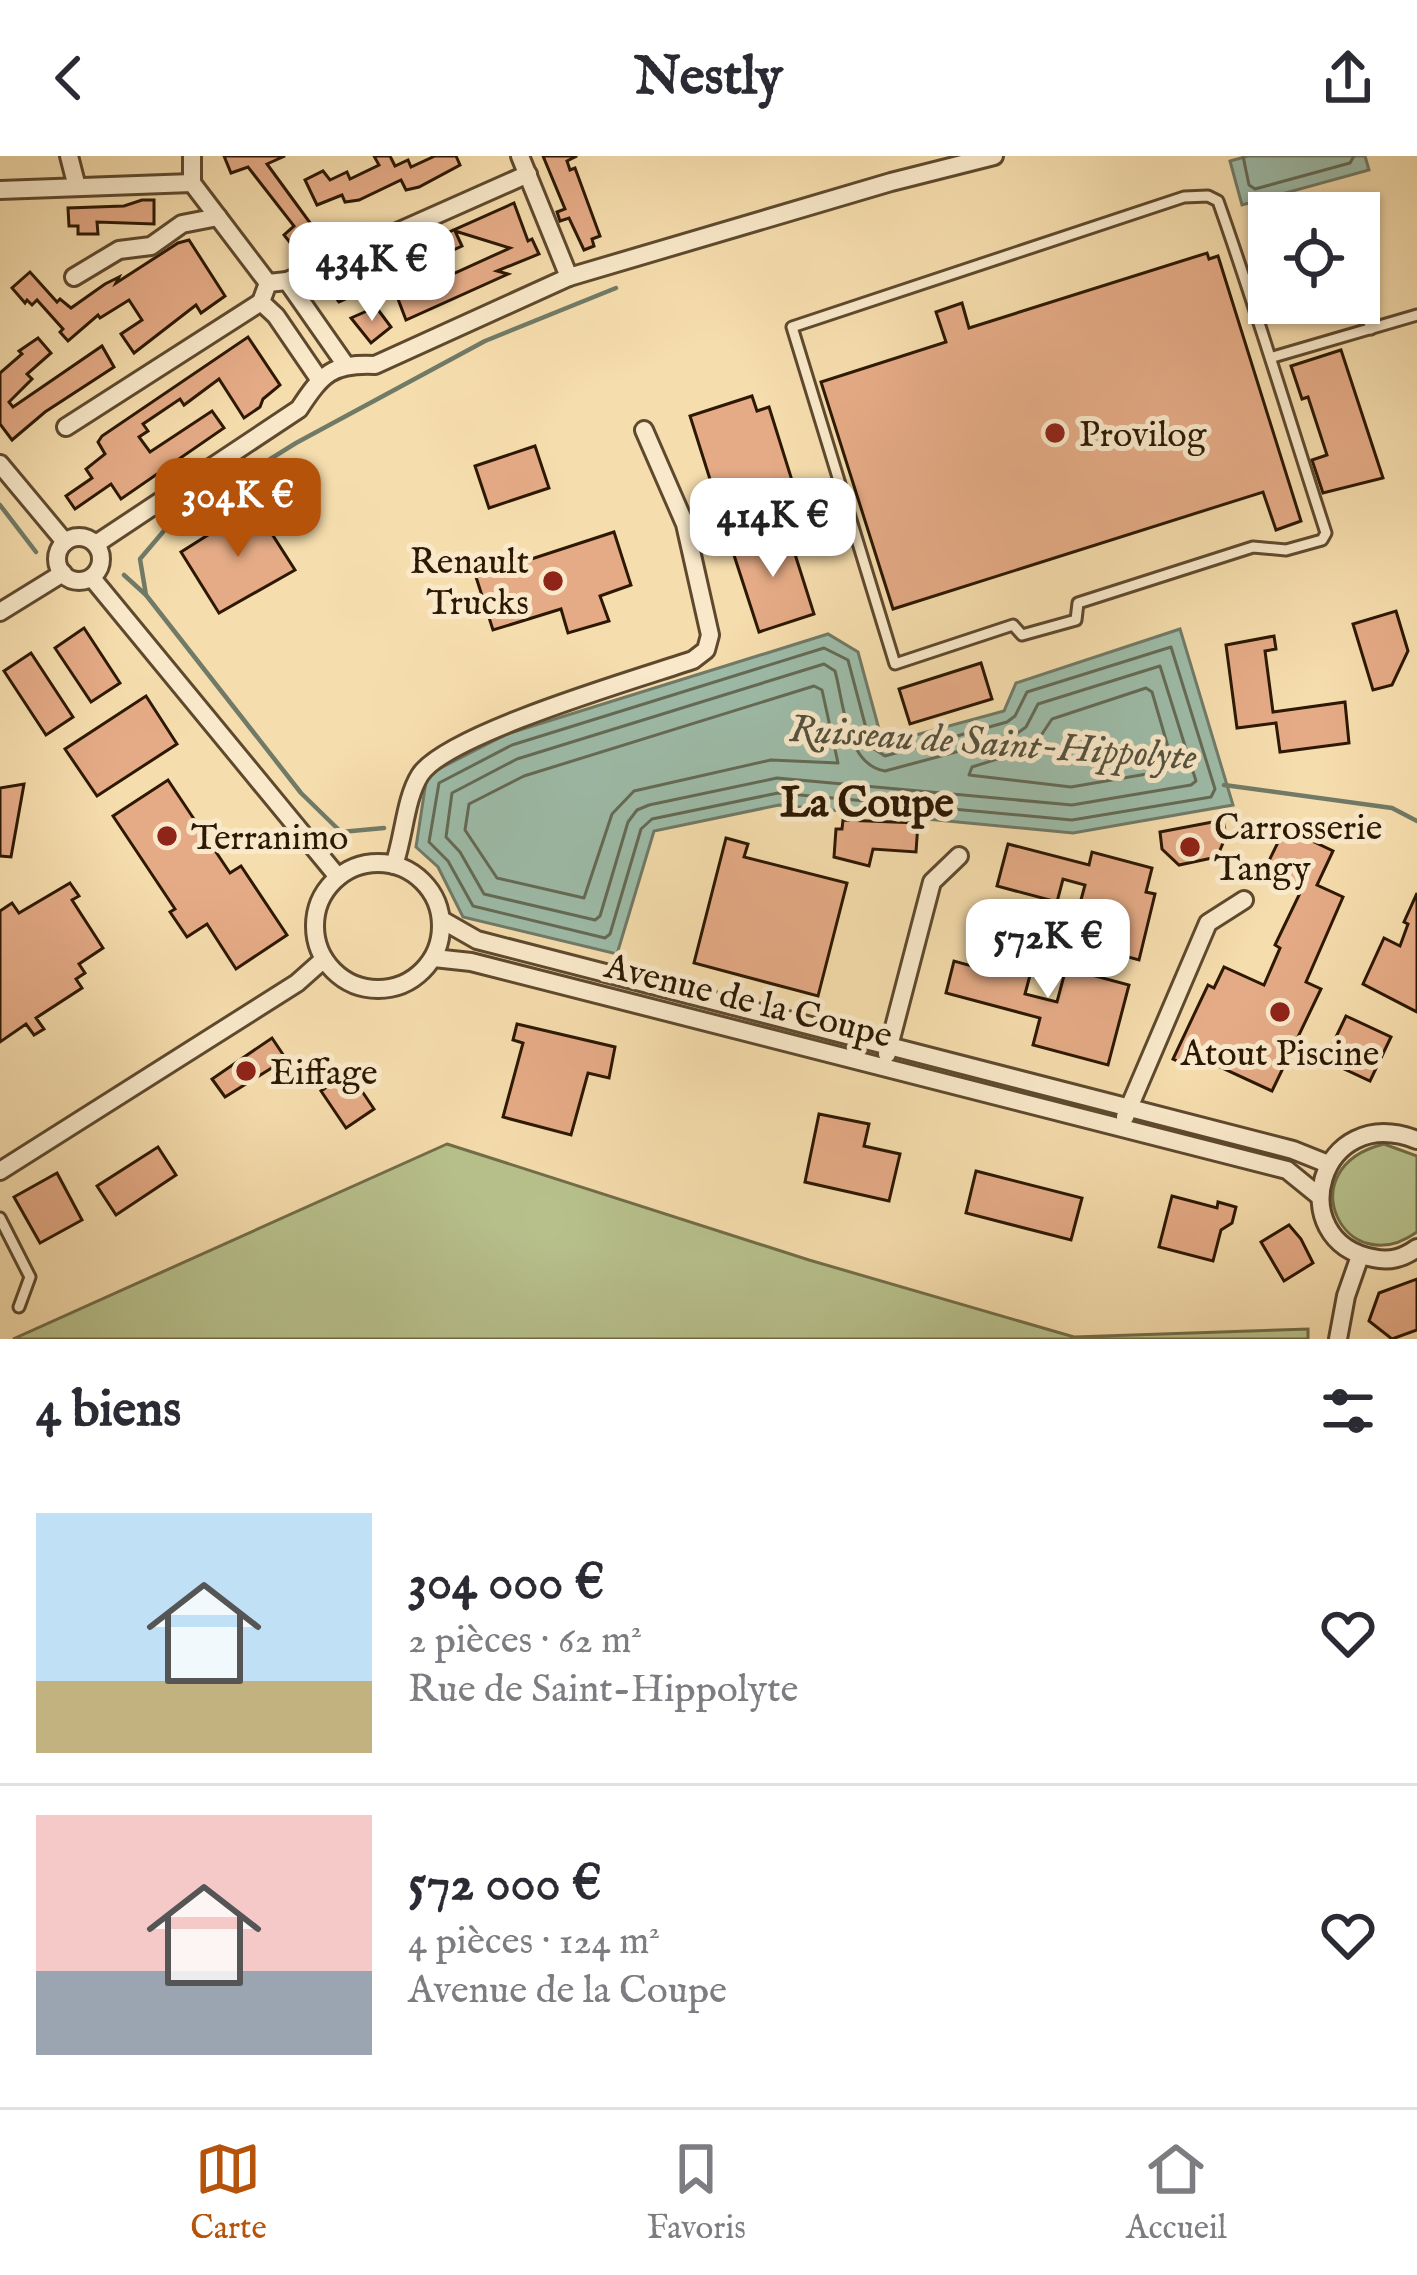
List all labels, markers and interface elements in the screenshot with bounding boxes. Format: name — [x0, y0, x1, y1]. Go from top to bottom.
text: Nestly — [634, 44, 783, 113]
icon: back — [36, 45, 102, 111]
icon: share — [1315, 45, 1381, 111]
map controls — [1248, 192, 1380, 324]
button: locate — [1248, 192, 1380, 324]
pin: 434K € — [274, 222, 470, 324]
text: 434K € — [316, 236, 428, 285]
place label: Provilog — [1079, 413, 1207, 459]
marker: Provilog — [1042, 420, 1068, 446]
pin: 304K € — [140, 458, 336, 560]
text: 304K € — [182, 472, 294, 521]
pin: 414K € — [675, 478, 871, 580]
text: 414K € — [717, 492, 829, 541]
place label: Renault Trucks — [410, 540, 529, 627]
marker: Renault Trucks — [540, 568, 566, 594]
water label: Ruisseau de Saint-Hippolyte — [787, 706, 1198, 783]
district label: La Coupe — [780, 778, 954, 831]
place label: Carrosserie Tangy — [1214, 806, 1382, 893]
place label: Terranimo — [191, 816, 349, 862]
marker: Terranimo — [154, 823, 180, 849]
marker: Carrosserie Tangy — [1177, 834, 1203, 860]
pin: 572K € — [950, 899, 1146, 1001]
text: 572K € — [993, 913, 1103, 962]
street label: Avenue de la Coupe — [599, 944, 897, 1060]
marker: Atout Piscine — [1267, 999, 1293, 1025]
place label: Atout Piscine — [1180, 1032, 1379, 1078]
place label: Eiffage — [270, 1051, 378, 1097]
marker: Eiffage — [233, 1058, 259, 1084]
icon: filters — [1315, 1378, 1381, 1444]
text: 4 biens — [36, 1379, 181, 1444]
text: 304 000 € — [408, 1552, 604, 1617]
icon: home — [132, 1561, 276, 1705]
icon: heart — [1315, 1600, 1381, 1666]
text: 2 pièces · 62 m² — [408, 1617, 642, 1666]
text: Rue de Saint-Hippolyte — [408, 1666, 798, 1715]
text: 572 000 € — [408, 1853, 602, 1918]
icon: home — [132, 1863, 276, 2007]
icon: heart — [1315, 1902, 1381, 1968]
text: 4 pièces · 124 m² — [408, 1918, 660, 1967]
text: Avenue de la Coupe — [408, 1967, 727, 2016]
tab: Carte — [190, 2136, 267, 2250]
tab: Favoris — [647, 2136, 746, 2250]
tab: Accueil — [1126, 2136, 1227, 2250]

